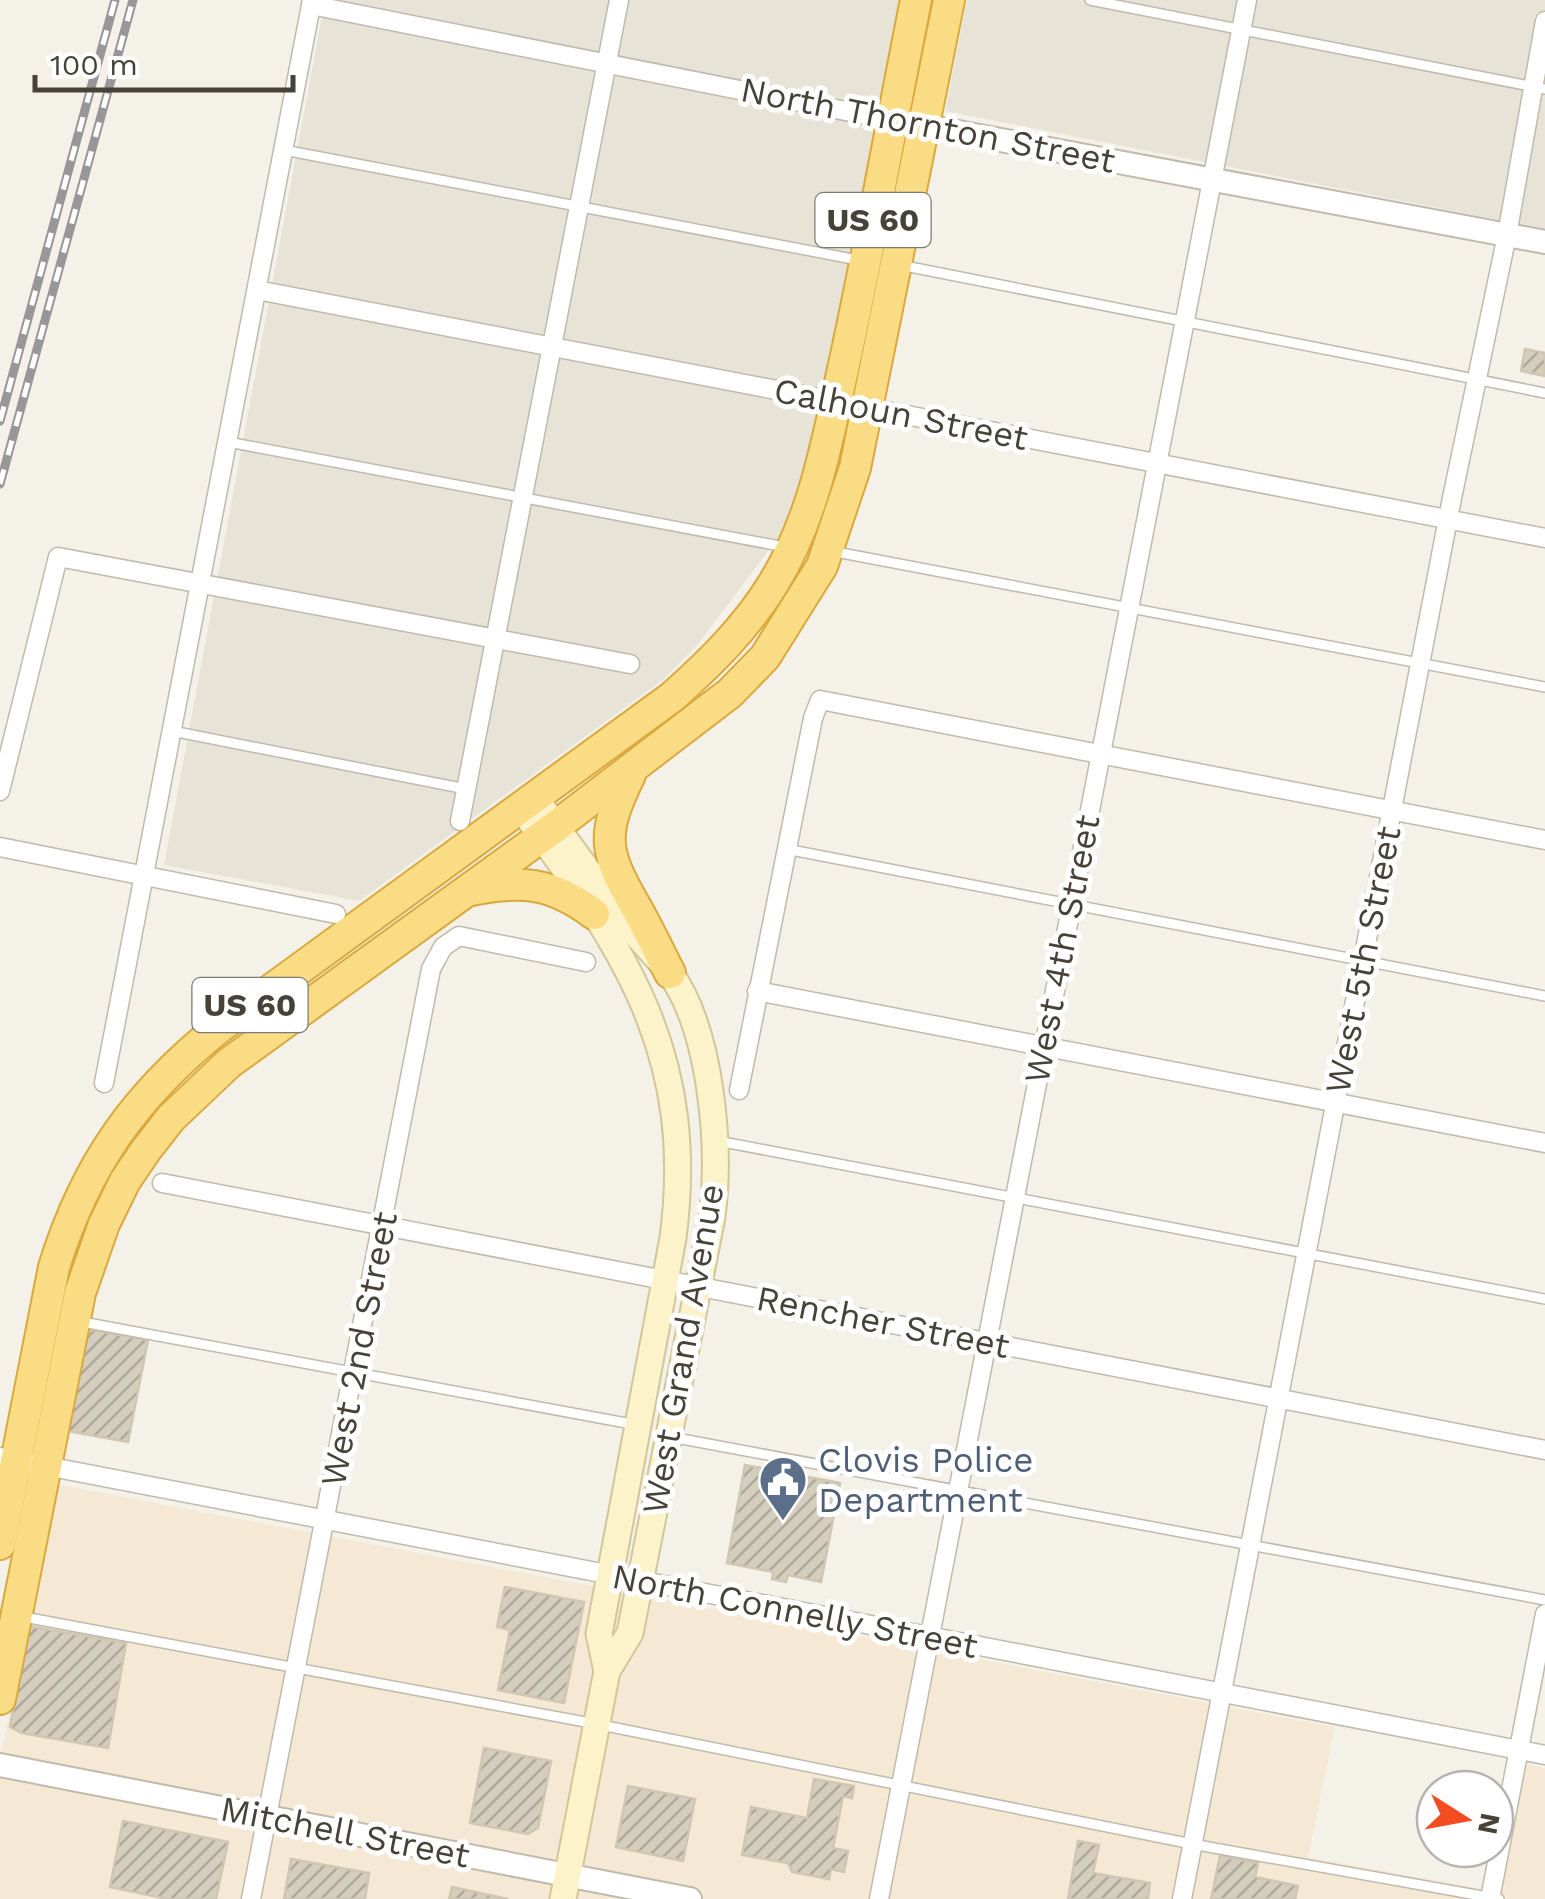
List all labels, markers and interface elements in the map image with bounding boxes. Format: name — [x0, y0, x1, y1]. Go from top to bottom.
scale bar — [35, 30, 292, 92]
text: 100 m — [50, 47, 138, 82]
street label: North Thornton Street — [737, 68, 1119, 182]
road number: US 60 — [816, 193, 930, 247]
street label: Calhoun Street — [770, 369, 1032, 459]
street label: West 4th Street — [1015, 811, 1109, 1087]
street label: West 5th Street — [1316, 822, 1410, 1097]
road number: US 60 — [192, 978, 308, 1032]
street label: West Grand Avenue — [633, 1181, 733, 1517]
street label: West 2nd Street — [312, 1208, 406, 1490]
street label: Rencher Street — [753, 1277, 1013, 1367]
place label: Clovis Police Department — [818, 1439, 1033, 1521]
public building icon: Clovis Police Department — [757, 1454, 809, 1522]
street label: North Connelly Street — [609, 1555, 982, 1667]
north arrow — [1415, 1769, 1515, 1869]
street label: Mitchell Street — [217, 1787, 473, 1877]
text: N — [1471, 1810, 1507, 1837]

